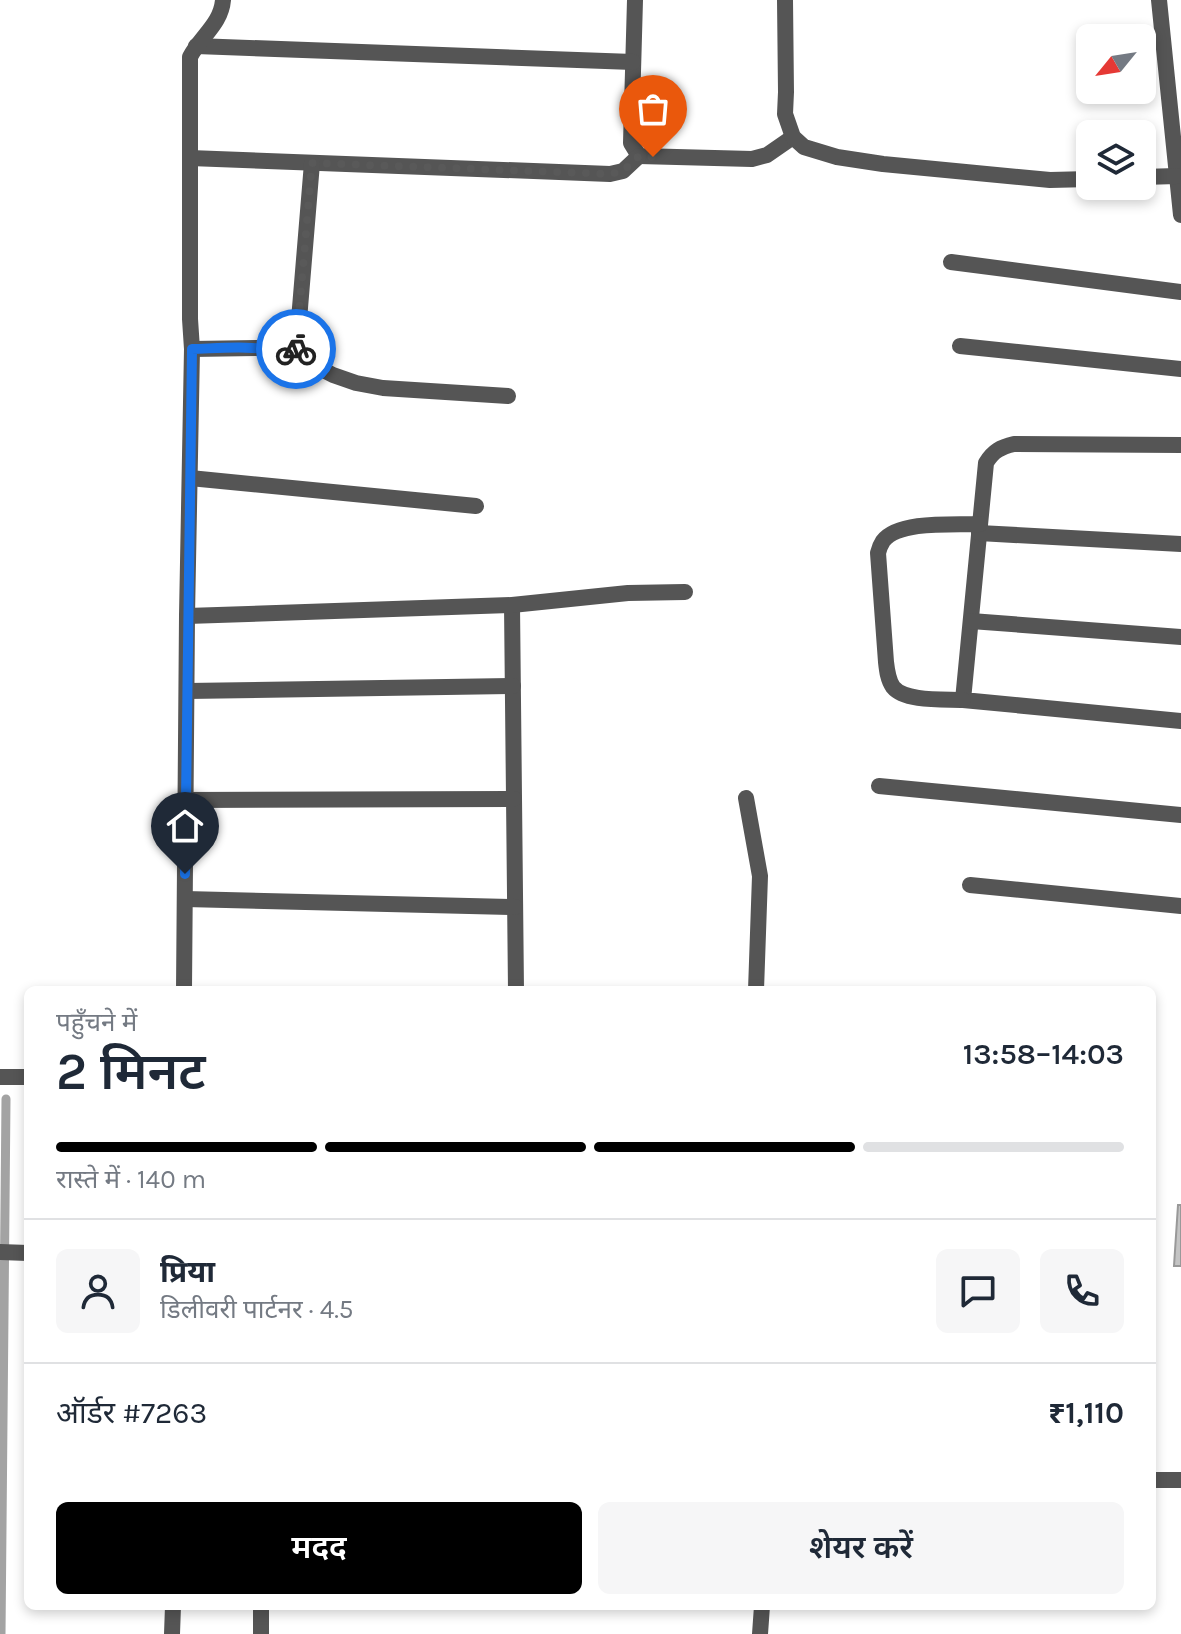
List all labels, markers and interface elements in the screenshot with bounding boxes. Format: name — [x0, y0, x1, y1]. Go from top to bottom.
north arrow — [1076, 24, 1156, 104]
map controls — [1076, 24, 1156, 200]
pin — [619, 75, 687, 157]
icon: bag — [631, 87, 675, 131]
button: layers — [1076, 120, 1156, 200]
courier — [256, 309, 336, 389]
icon: bike — [274, 327, 318, 371]
pin — [151, 792, 219, 874]
icon: home — [163, 804, 207, 848]
text: पहुँचने में — [56, 1007, 137, 1038]
text: 13:58–14:03 — [963, 1036, 1124, 1072]
text: 2 मिनट — [56, 1041, 206, 1102]
text: रास्ते में · 140 m — [56, 1164, 206, 1195]
button: person — [56, 1249, 140, 1333]
button: chat — [936, 1249, 1020, 1333]
button: phone — [1040, 1249, 1124, 1333]
text: प्रिया — [160, 1254, 215, 1290]
text: डिलीवरी पार्टनर · 4.5 — [160, 1294, 354, 1325]
text: ऑर्डर #7263 — [56, 1395, 207, 1431]
text: ₹1,110 — [1048, 1395, 1124, 1431]
button: मदद — [56, 1502, 582, 1594]
button: शेयर करें — [598, 1502, 1124, 1594]

